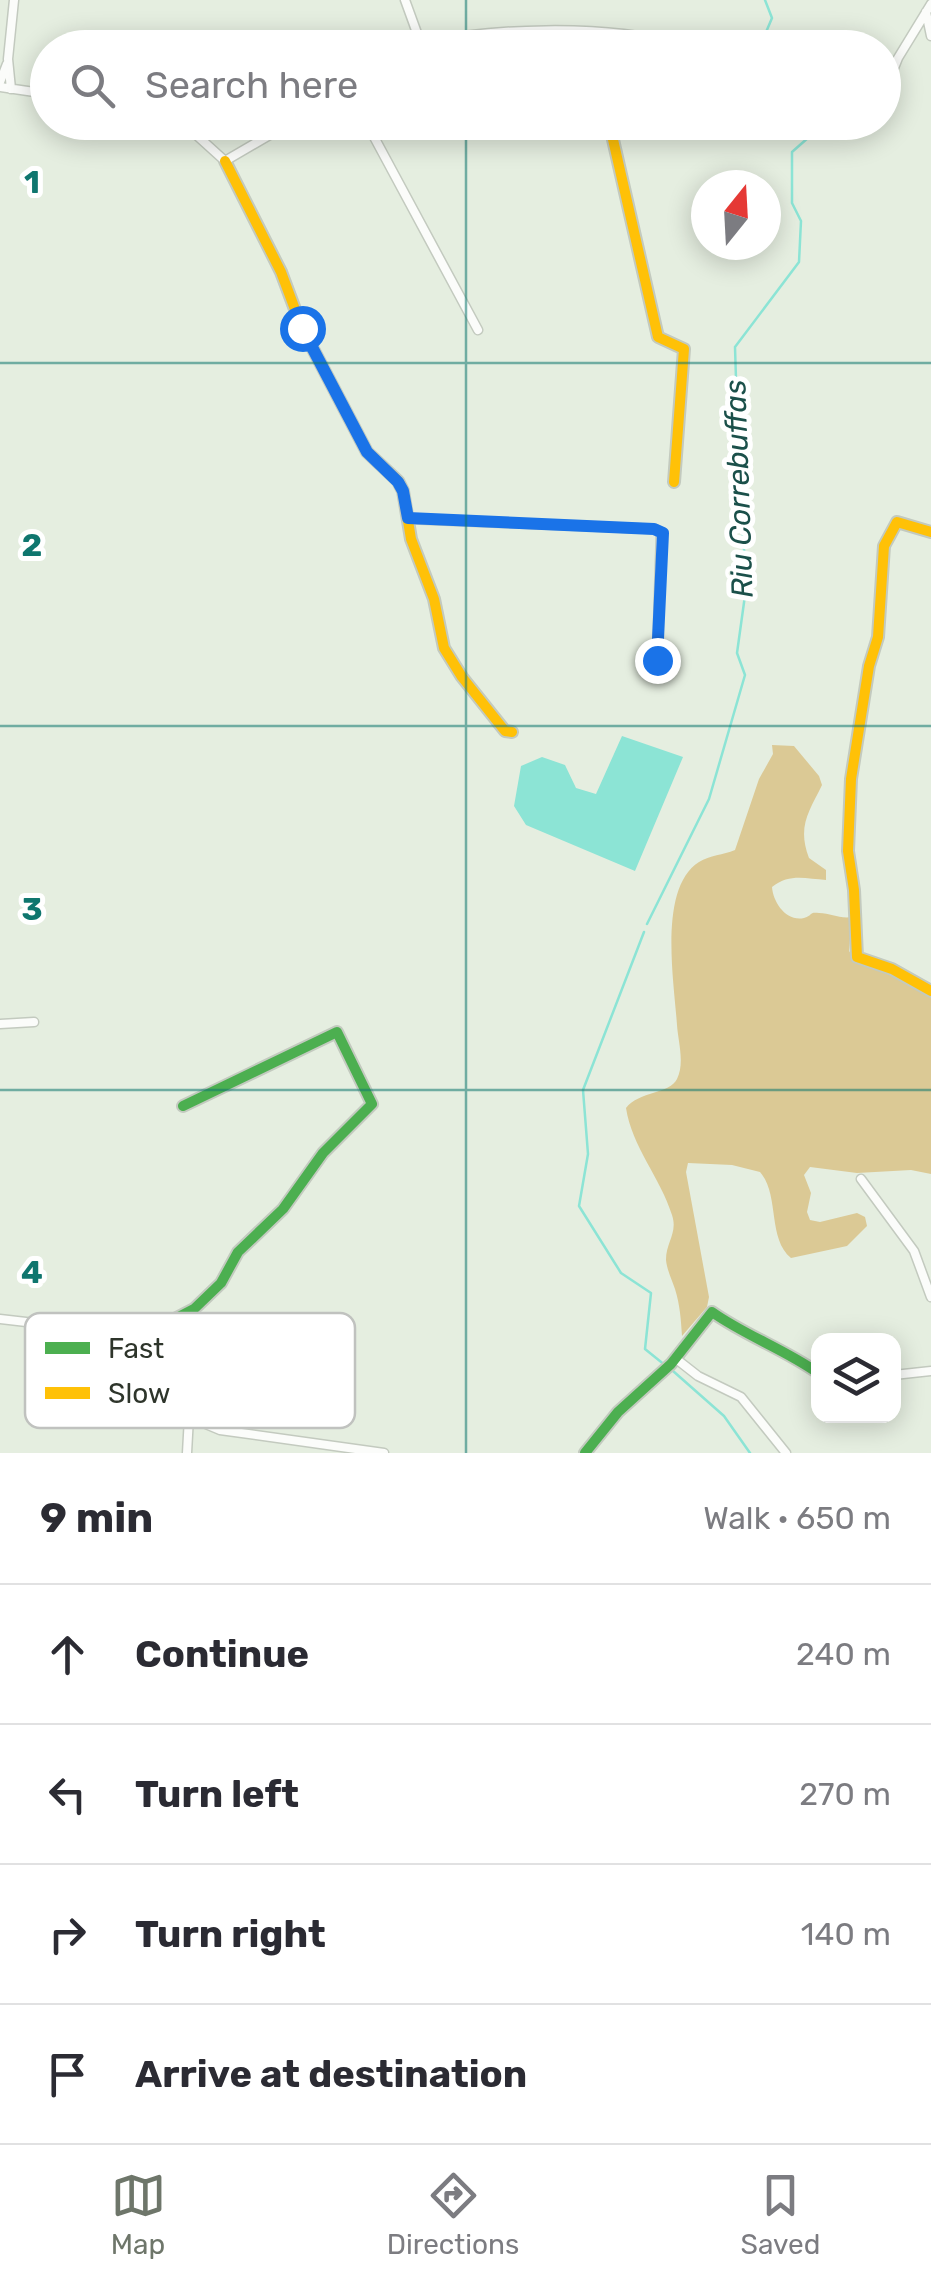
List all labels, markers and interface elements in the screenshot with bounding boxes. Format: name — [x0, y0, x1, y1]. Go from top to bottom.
search box — [30, 30, 901, 140]
icon: search — [65, 58, 120, 113]
text: Search here — [145, 62, 358, 108]
text: 1 — [24, 163, 40, 201]
north arrow — [691, 170, 781, 260]
route start — [280, 306, 326, 352]
water label: Riu Correbuffas — [717, 379, 761, 599]
text: 2 — [22, 526, 42, 564]
route end — [635, 638, 681, 684]
text: 3 — [21, 890, 43, 928]
text: 4 — [21, 1253, 43, 1291]
legend — [25, 1313, 355, 1428]
text: Fast — [108, 1332, 164, 1365]
map controls — [811, 1333, 901, 1423]
button: layers — [811, 1333, 901, 1423]
text: Slow — [108, 1377, 170, 1410]
text: 9 min — [40, 1493, 153, 1543]
text: Walk · 650 m — [703, 1499, 891, 1537]
icon: ahead — [40, 1627, 95, 1682]
text: Continue — [135, 1631, 309, 1677]
text: 240 m — [796, 1635, 891, 1673]
icon: left — [40, 1767, 95, 1822]
text: Turn left — [135, 1771, 299, 1817]
text: 270 m — [799, 1775, 891, 1813]
icon: right — [40, 1907, 95, 1962]
text: Turn right — [135, 1911, 326, 1957]
text: 140 m — [801, 1915, 891, 1953]
icon: arrive — [40, 2047, 95, 2102]
text: Arrive at destination — [135, 2051, 527, 2097]
tab: Map — [111, 2168, 166, 2261]
tab: Directions — [387, 2168, 519, 2261]
tab: Saved — [740, 2168, 820, 2261]

